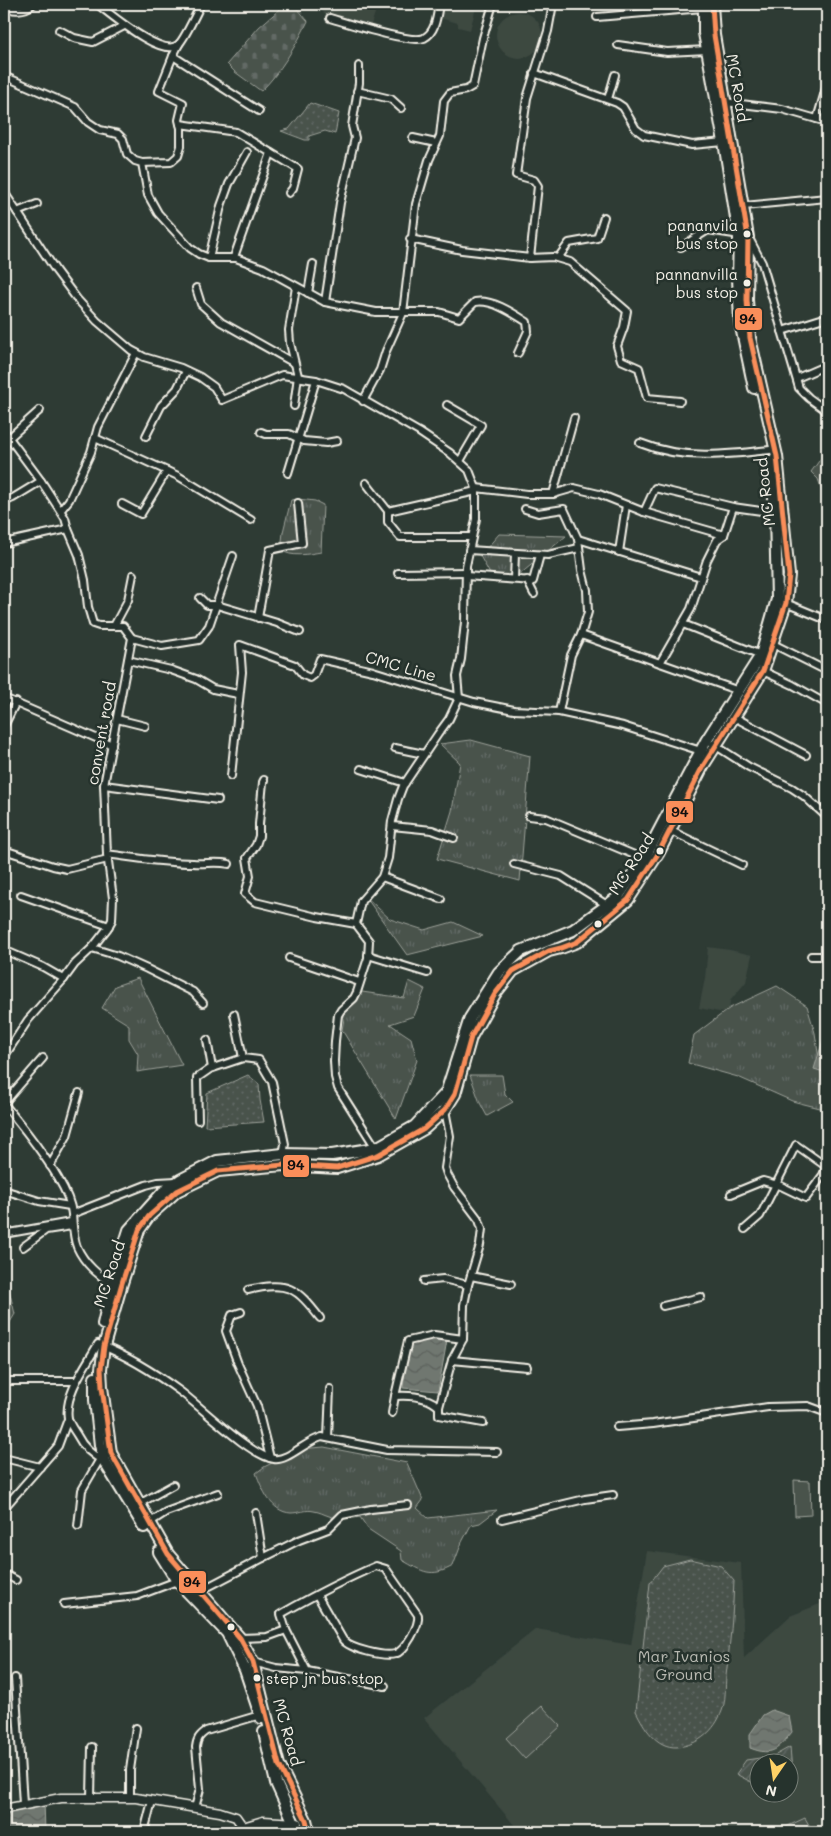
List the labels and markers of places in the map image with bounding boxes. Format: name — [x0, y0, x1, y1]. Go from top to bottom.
place label: pananvila bus stop — [668, 215, 738, 253]
marker: pananvila bus stop — [742, 229, 752, 239]
place label: pannanvilla bus stop — [656, 264, 738, 302]
marker: pannanvilla bus stop — [742, 278, 752, 288]
unlabelled marker — [655, 846, 665, 856]
unlabelled marker — [593, 919, 603, 929]
unlabelled marker — [226, 1622, 236, 1632]
place label: step jn bus stop — [266, 1668, 383, 1688]
marker: step jn bus stop — [252, 1673, 262, 1683]

